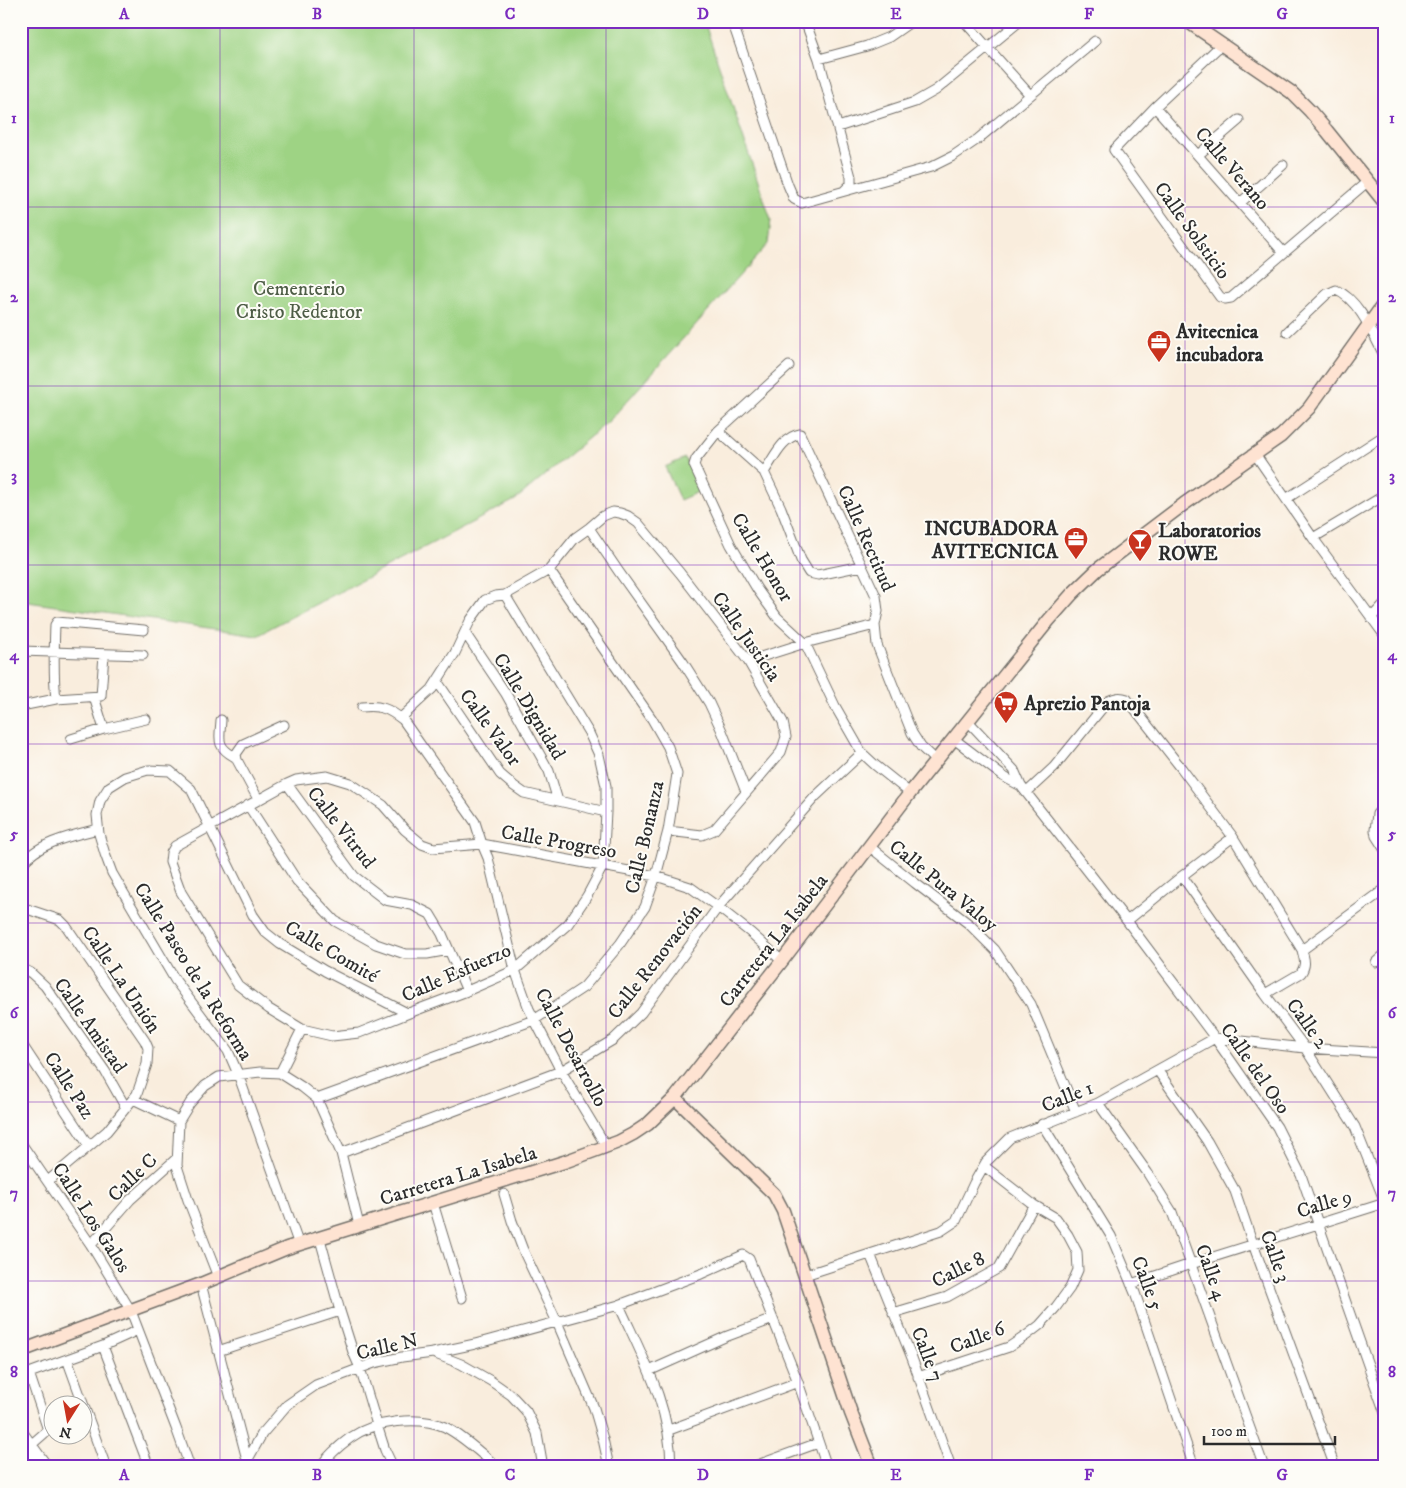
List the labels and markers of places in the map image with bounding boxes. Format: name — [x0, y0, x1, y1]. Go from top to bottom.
place label: Avitecnica incubadora — [1175, 320, 1264, 368]
office icon: Avitecnica incubadora — [1146, 329, 1172, 363]
place label: INCUBADORA AVITECNICA — [924, 517, 1059, 565]
place label: Laboratorios ROWE — [1158, 519, 1261, 567]
office icon: INCUBADORA AVITECNICA — [1063, 526, 1089, 560]
bar icon: Laboratorios ROWE — [1127, 528, 1153, 562]
supermarket icon: Aprezio Pantoja — [993, 690, 1019, 724]
place label: Aprezio Pantoja — [1023, 692, 1151, 717]

